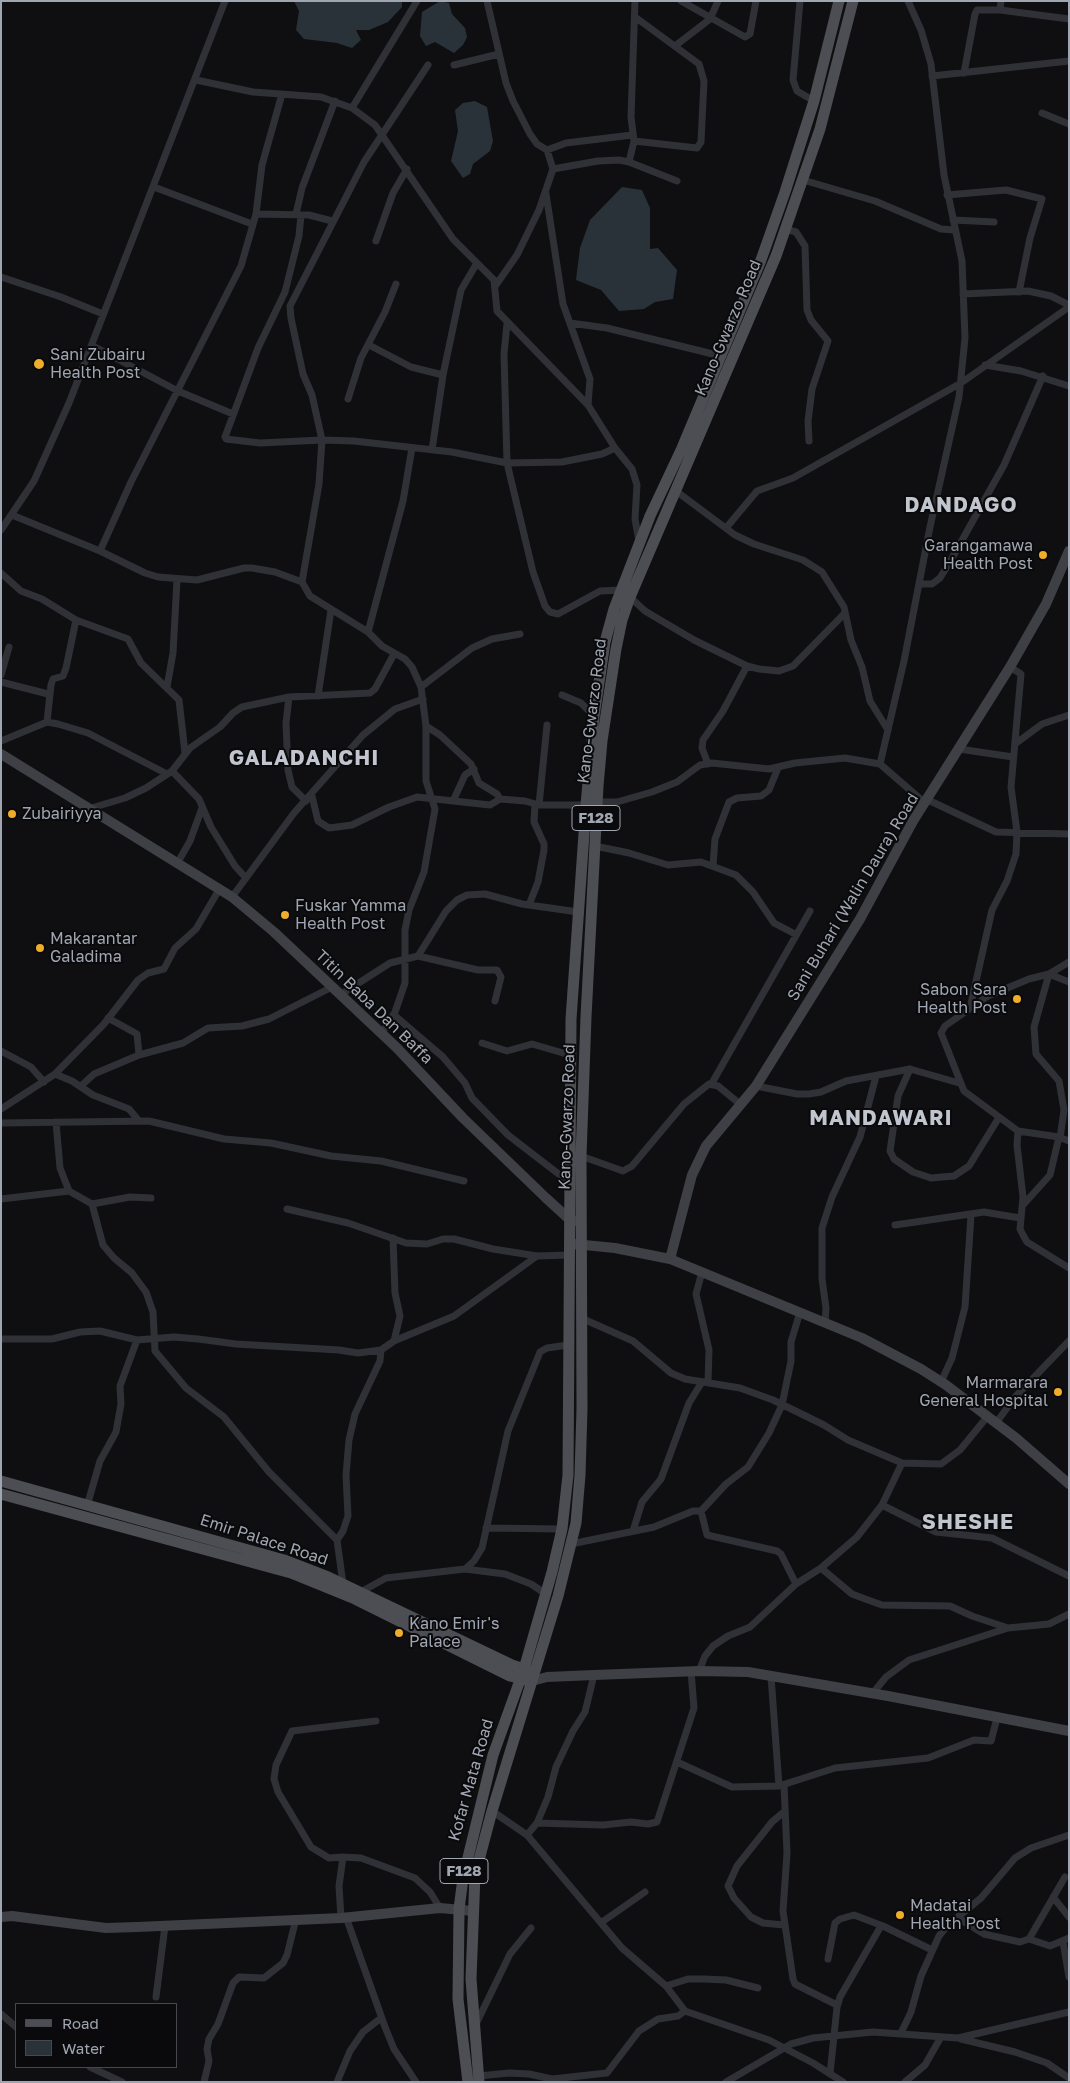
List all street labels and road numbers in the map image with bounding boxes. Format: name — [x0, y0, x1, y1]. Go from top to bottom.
street label: Kano-Gwarzo Road — [691, 257, 765, 399]
street label: Kano-Gwarzo Road — [574, 637, 610, 785]
street label: Sani Buhari (Walin Daura) Road — [783, 790, 923, 1004]
road number: F128 — [572, 806, 620, 830]
street label: Titin Baba Dan Baffa — [311, 946, 437, 1068]
street label: Kano-Gwarzo Road — [555, 1044, 579, 1190]
street label: Emir Palace Road — [198, 1510, 330, 1570]
street label: Kofar Mata Road — [444, 1717, 498, 1843]
road number: F128 — [440, 1858, 488, 1884]

